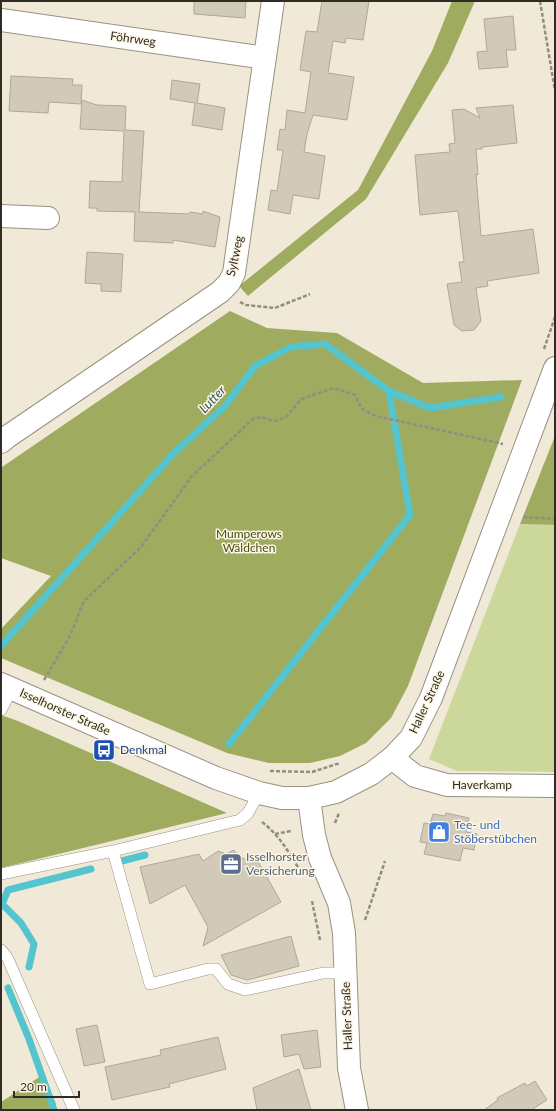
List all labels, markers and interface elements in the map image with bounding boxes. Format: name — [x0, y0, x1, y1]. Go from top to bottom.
street label: Föhrweg — [109, 28, 157, 49]
street label: Syltweg — [223, 234, 246, 278]
water label: Lutter — [195, 382, 229, 416]
park label: Mumperows Wäldchen — [216, 526, 282, 555]
street label: Haller Straße — [405, 668, 448, 736]
street label: Isselhorster Straße — [18, 685, 113, 738]
bus stop icon: Denkmal — [91, 737, 117, 763]
place label: Denkmal — [120, 742, 167, 757]
street label: Haverkamp — [452, 777, 512, 792]
place label: Tee- und Stöberstübchen — [454, 817, 537, 846]
shop icon: Tee- und Stöberstübchen — [426, 819, 452, 845]
place label: Isselhorster Versicherung — [246, 849, 315, 878]
office icon: Isselhorster Versicherung — [218, 851, 244, 877]
street label: Haller Straße — [338, 982, 355, 1050]
scale bar — [14, 1073, 79, 1099]
text: 20 m — [20, 1079, 47, 1094]

